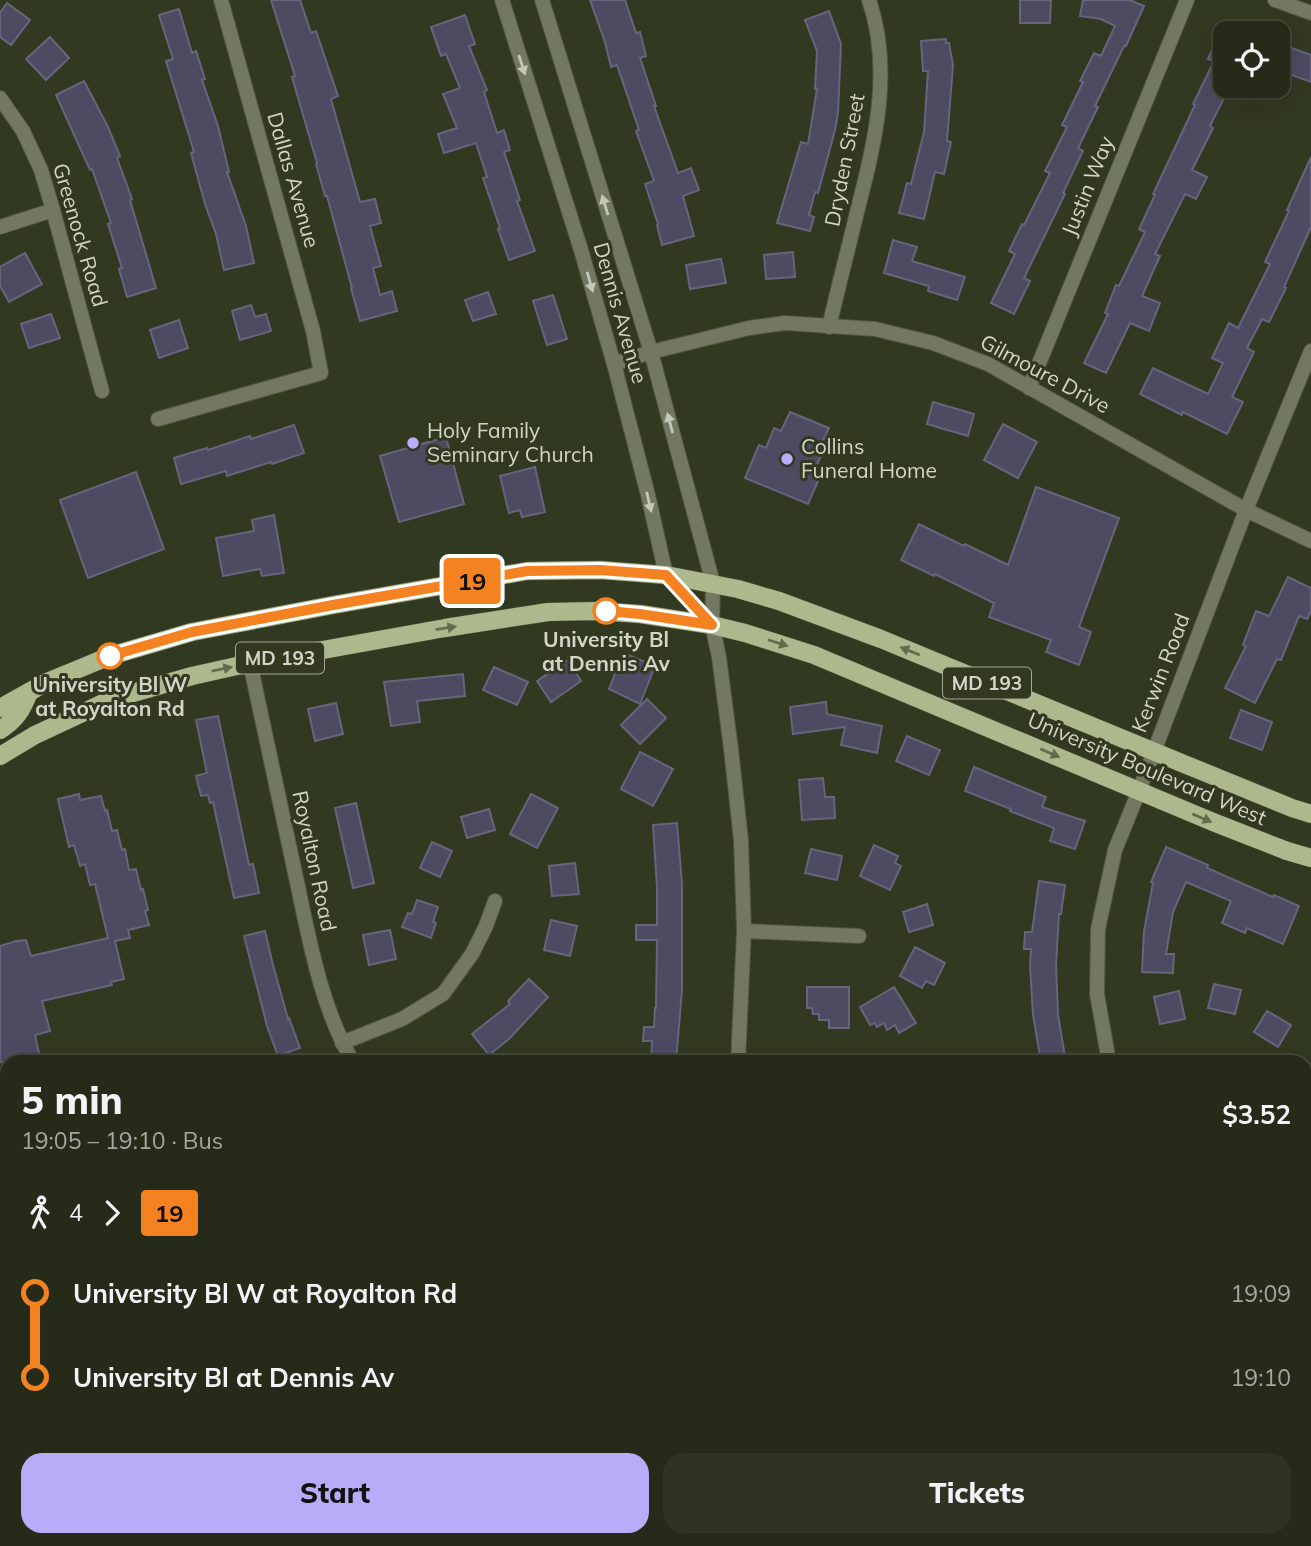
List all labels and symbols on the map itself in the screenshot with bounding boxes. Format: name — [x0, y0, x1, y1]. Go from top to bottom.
one-way arrow — [517, 55, 528, 76]
street label: Dryden Street — [818, 91, 870, 228]
street label: Dallas Avenue — [262, 109, 326, 251]
street label: Justin Way — [1055, 132, 1119, 239]
street label: Greenock Road — [48, 160, 114, 310]
one-way arrow — [599, 194, 610, 215]
street label: Dennis Avenue — [588, 239, 654, 386]
one-way arrow — [586, 272, 596, 293]
street label: Gilmoure Drive — [976, 328, 1115, 418]
one-way arrow — [664, 411, 675, 433]
place label: Holy Family Seminary Church — [427, 417, 594, 467]
place label: Collins Funeral Home — [801, 433, 937, 483]
marker: Holy Family Seminary Church — [405, 435, 421, 451]
marker: Collins Funeral Home — [779, 451, 795, 467]
one-way arrow — [644, 491, 655, 513]
line badge: 19 — [440, 558, 504, 604]
marker: University Bl at Dennis Av — [593, 598, 619, 624]
street label: Kerwin Road — [1125, 610, 1195, 736]
one-way arrow — [435, 622, 457, 633]
place label: University Bl at Dennis Av — [542, 626, 671, 676]
one-way arrow — [767, 639, 788, 649]
road number: MD 193 — [236, 642, 324, 674]
marker: University Bl W at Royalton Rd — [97, 643, 123, 669]
one-way arrow — [899, 645, 920, 656]
one-way arrow — [211, 664, 233, 675]
road number: MD 193 — [943, 668, 1031, 698]
place label: University Bl W at Royalton Rd — [32, 671, 188, 721]
street label: University Boulevard West — [1024, 706, 1271, 830]
one-way arrow — [1039, 748, 1060, 759]
street label: Royalton Road — [287, 788, 343, 934]
one-way arrow — [1192, 812, 1213, 823]

